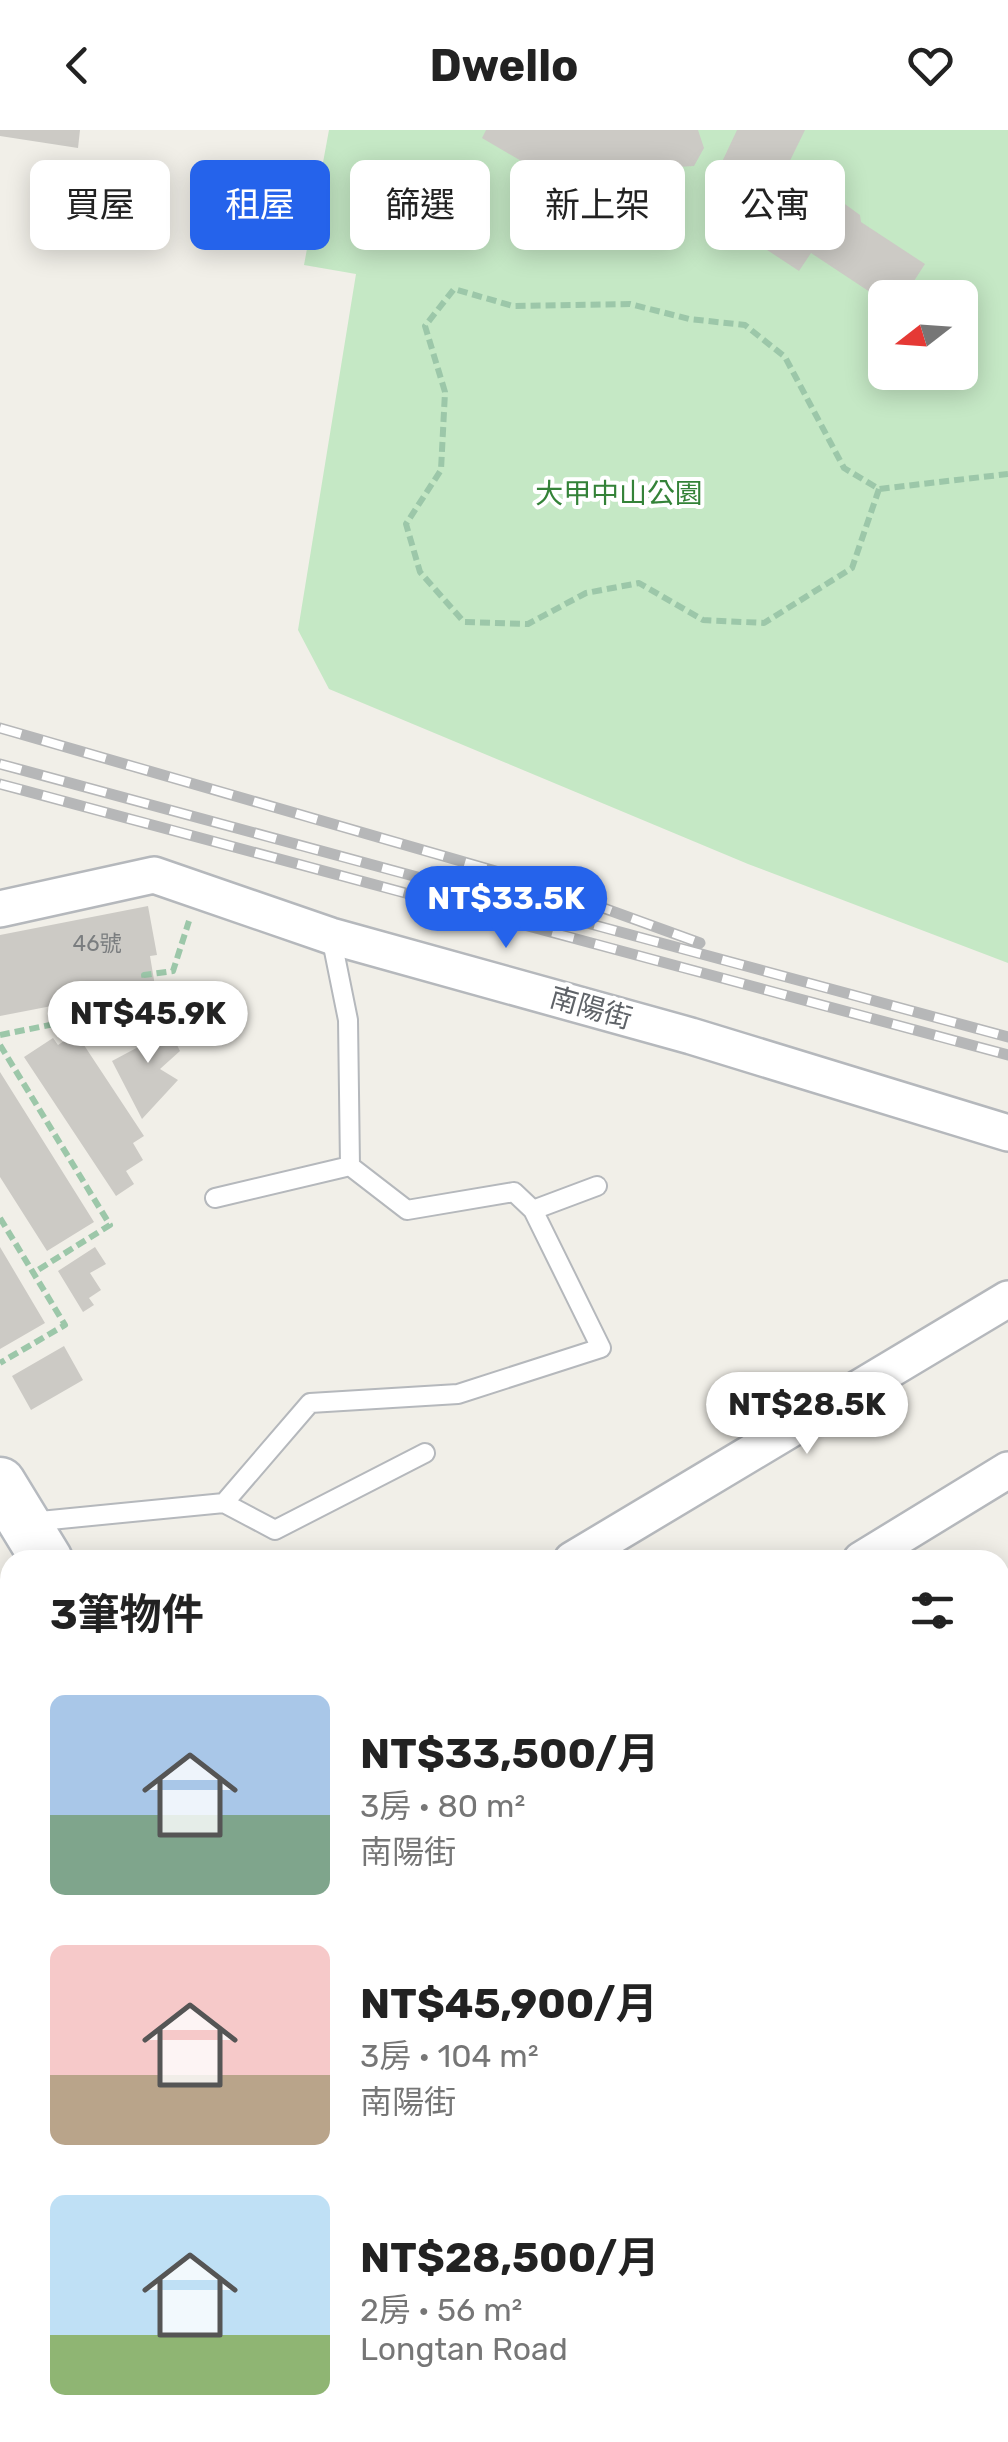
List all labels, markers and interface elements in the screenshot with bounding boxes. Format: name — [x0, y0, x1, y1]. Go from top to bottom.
icon: back — [50, 38, 105, 93]
icon: heart — [903, 38, 958, 93]
text: Dwello — [429, 39, 579, 92]
chip: 買屋 — [30, 160, 170, 250]
chip: 租屋 — [190, 160, 330, 250]
chip: 篩選 — [350, 160, 490, 250]
chip: 新上架 — [510, 160, 685, 250]
chip: 公寓 — [705, 160, 845, 250]
north arrow — [868, 280, 978, 390]
map controls — [868, 280, 978, 390]
park label: 大甲中山公園 — [535, 477, 703, 510]
pin: NT$33.5K — [403, 866, 609, 951]
text: NT$33.5K — [427, 879, 585, 917]
house number: 46號 — [73, 930, 121, 957]
pin: NT$45.9K — [45, 981, 251, 1066]
street label: 南陽街 — [546, 981, 636, 1035]
text: NT$45.9K — [70, 994, 226, 1032]
pin: NT$28.5K — [704, 1372, 910, 1457]
text: NT$28.5K — [728, 1385, 886, 1423]
icon: filters — [905, 1583, 960, 1638]
text: 3筆物件 — [50, 1590, 204, 1640]
text: NT$33,500/月 — [360, 1729, 659, 1779]
icon: home — [130, 1735, 250, 1855]
text: 3房 · 80 m² — [360, 1787, 525, 1825]
text: 南陽街 — [360, 1833, 456, 1871]
text: NT$45,900/月 — [360, 1979, 658, 2029]
icon: home — [130, 1985, 250, 2105]
text: 3房 · 104 m² — [360, 2037, 539, 2075]
text: 南陽街 — [360, 2083, 456, 2121]
text: NT$28,500/月 — [360, 2233, 660, 2283]
icon: home — [130, 2235, 250, 2355]
text: 2房 · 56 m² — [360, 2291, 523, 2329]
text: Longtan Road — [360, 2330, 568, 2368]

